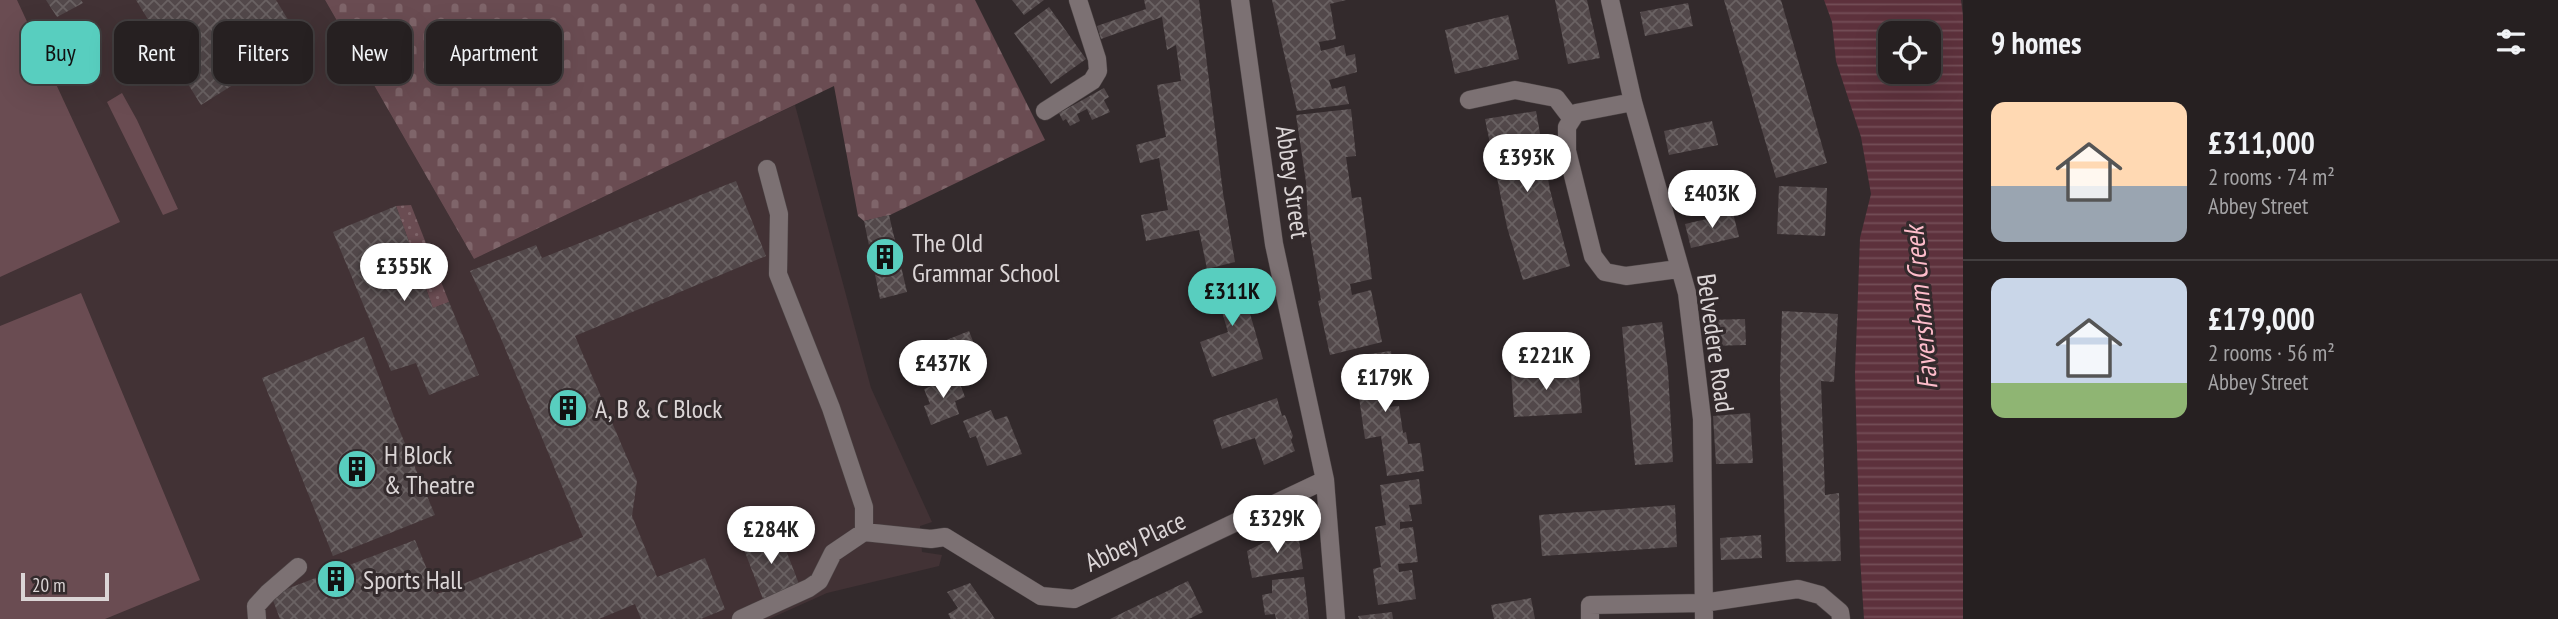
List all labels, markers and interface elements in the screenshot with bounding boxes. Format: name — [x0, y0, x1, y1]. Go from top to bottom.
chip: Buy — [21, 21, 100, 84]
chip: Rent — [114, 21, 199, 84]
chip: Filters — [213, 21, 313, 84]
chip: New — [327, 21, 412, 84]
chip: Apartment — [426, 21, 562, 84]
map controls — [1878, 21, 1941, 84]
button: locate — [1878, 21, 1941, 84]
text: 9 homes — [1991, 23, 2082, 62]
icon: filters — [2492, 23, 2530, 61]
street label: Abbey Street — [1269, 123, 1317, 241]
text: £311,000 — [2208, 123, 2315, 162]
icon: home — [2047, 130, 2131, 214]
pin: £393K — [1478, 134, 1576, 194]
text: £393K — [1499, 142, 1555, 171]
text: 2 rooms · 74 m² — [2208, 162, 2335, 191]
pin: £403K — [1663, 170, 1761, 230]
text: £403K — [1684, 178, 1740, 207]
text: Abbey Street — [2208, 191, 2308, 220]
water label: Faversham Creek — [1894, 222, 1946, 391]
place label: The Old Grammar School — [912, 226, 1060, 289]
building icon: The Old Grammar School — [864, 236, 906, 278]
pin: £355K — [355, 244, 453, 303]
text: £355K — [376, 251, 432, 280]
pin: £311K — [1183, 268, 1281, 328]
street label: Belvedere Road — [1690, 272, 1742, 414]
text: £311K — [1204, 276, 1260, 305]
text: £179,000 — [2208, 299, 2315, 338]
icon: home — [2047, 306, 2131, 390]
pin: £221K — [1497, 332, 1595, 392]
text: 2 rooms · 56 m² — [2208, 338, 2335, 367]
pin: £437K — [894, 340, 992, 400]
text: £221K — [1518, 340, 1574, 369]
text: £437K — [915, 348, 971, 377]
pin: £179K — [1336, 354, 1434, 414]
text: £179K — [1357, 362, 1413, 391]
text: Abbey Street — [2208, 367, 2308, 396]
building icon: A, B & C Block — [547, 387, 589, 429]
place label: A, B & C Block — [595, 392, 722, 425]
place label: H Block & Theatre — [384, 438, 475, 501]
building icon: H Block & Theatre — [336, 448, 378, 490]
pin: £329K — [1228, 496, 1326, 555]
street label: Abbey Place — [1079, 503, 1191, 579]
text: £329K — [1249, 503, 1305, 532]
pin: £284K — [722, 506, 820, 566]
text: £284K — [743, 514, 799, 543]
building icon: Sports Hall — [315, 558, 357, 600]
place label: Sports Hall — [363, 563, 462, 596]
scale bar — [21, 570, 108, 602]
text: 20 m — [32, 573, 66, 597]

